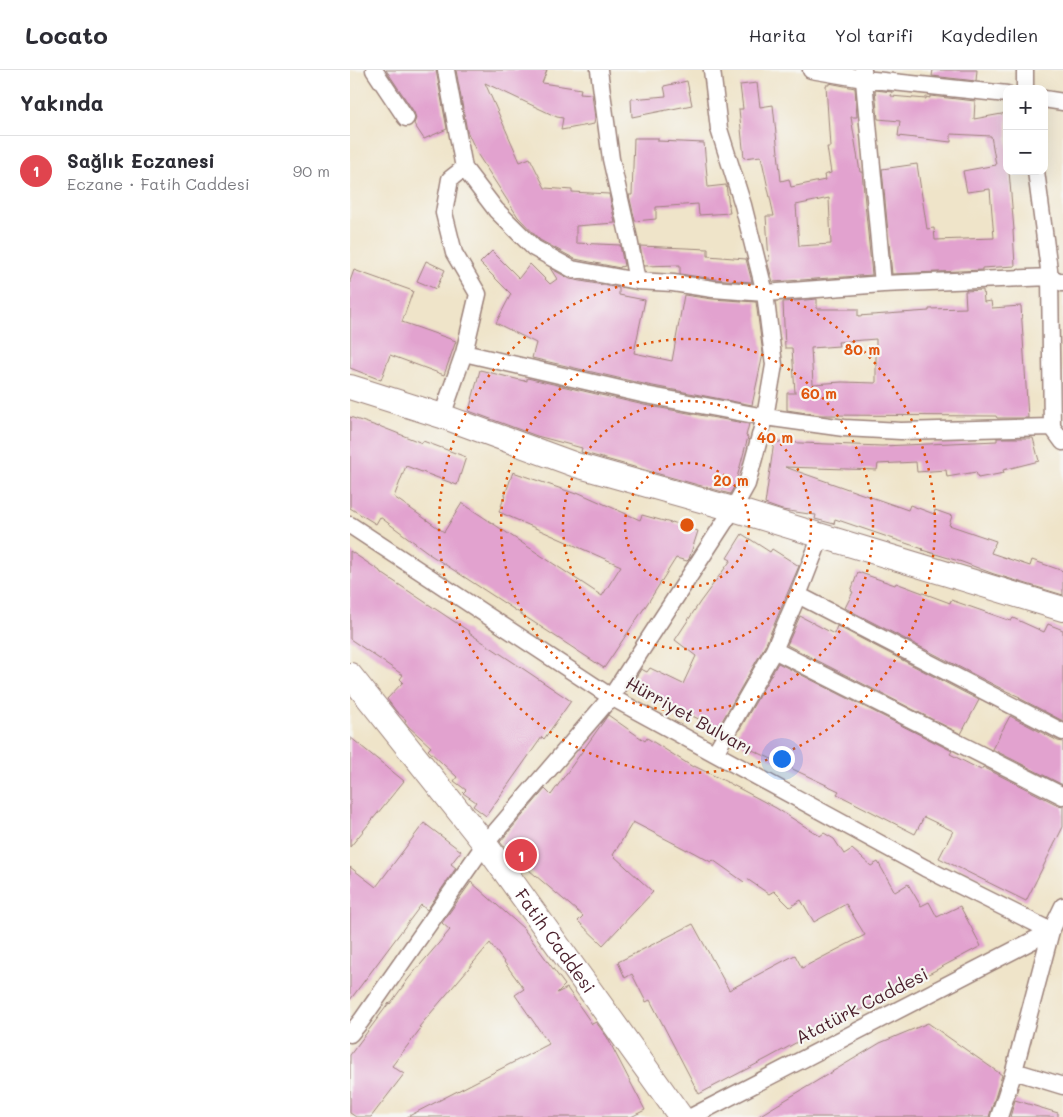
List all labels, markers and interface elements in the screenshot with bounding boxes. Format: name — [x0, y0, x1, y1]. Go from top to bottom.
text: Locato — [25, 19, 108, 50]
text: Harita — [749, 23, 806, 47]
text: Yol tarifi — [834, 23, 913, 47]
text: Kaydedilen — [941, 23, 1038, 47]
map controls — [1003, 85, 1048, 175]
button: + — [1003, 85, 1048, 130]
text: Yakında — [20, 89, 104, 116]
button: − — [1003, 130, 1048, 175]
text: Sağlık Eczanesi — [67, 148, 215, 173]
text: 1 — [32, 160, 40, 181]
text: 90 m — [293, 160, 330, 181]
text: Eczane · Fatih Caddesi — [67, 173, 250, 194]
text: 80 m — [844, 339, 880, 359]
text: 60 m — [801, 383, 837, 403]
text: 40 m — [757, 427, 793, 447]
text: 20 m — [713, 470, 749, 490]
centre of rings — [678, 516, 696, 534]
street label: Hürriyet Bulvarı — [622, 670, 757, 760]
your location — [769, 746, 795, 772]
pin: 1 — [505, 836, 537, 874]
street label: Fatih Caddesi — [510, 884, 601, 998]
street label: Atatürk Caddesi — [791, 961, 932, 1049]

